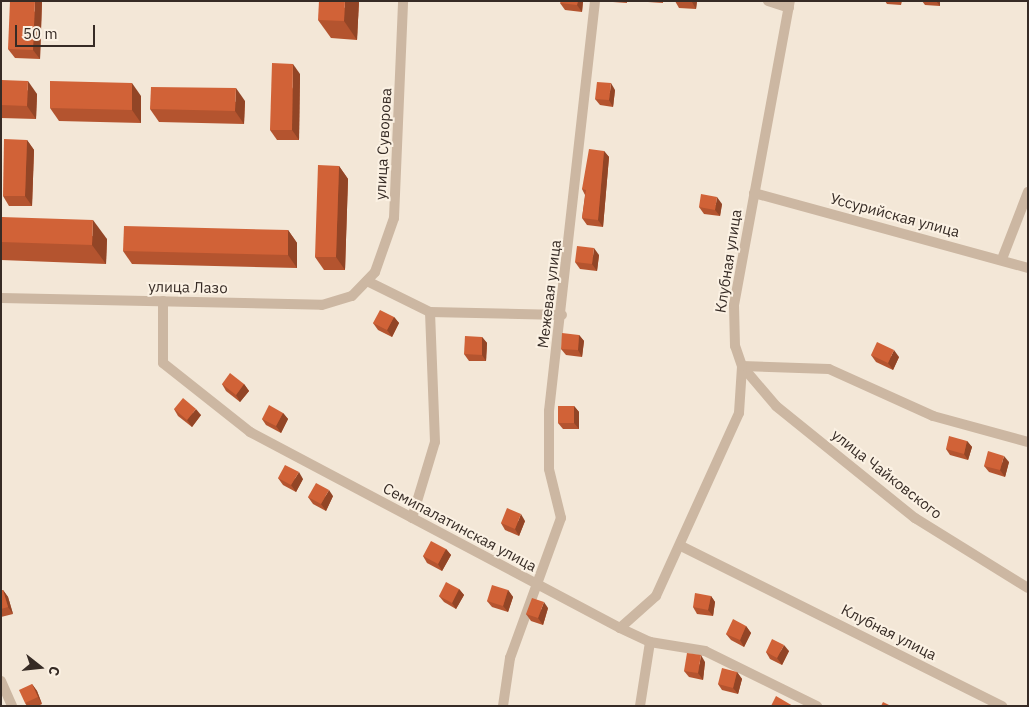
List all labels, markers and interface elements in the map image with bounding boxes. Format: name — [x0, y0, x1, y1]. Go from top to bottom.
scale bar — [18, 15, 98, 47]
text: 50 m — [23, 24, 58, 43]
street label: улица Суворова — [371, 88, 395, 200]
street label: Уссурийская улица — [828, 189, 962, 241]
street label: Клубная улица — [711, 208, 745, 314]
street label: Межевая улица — [533, 239, 565, 349]
street label: улица Лазо — [148, 277, 228, 297]
street label: улица Чайковского — [828, 425, 946, 523]
street label: Семипалатинская улица — [380, 479, 540, 575]
street label: Клубная улица — [838, 600, 940, 664]
north arrow — [15, 642, 65, 692]
text: С — [45, 664, 64, 678]

